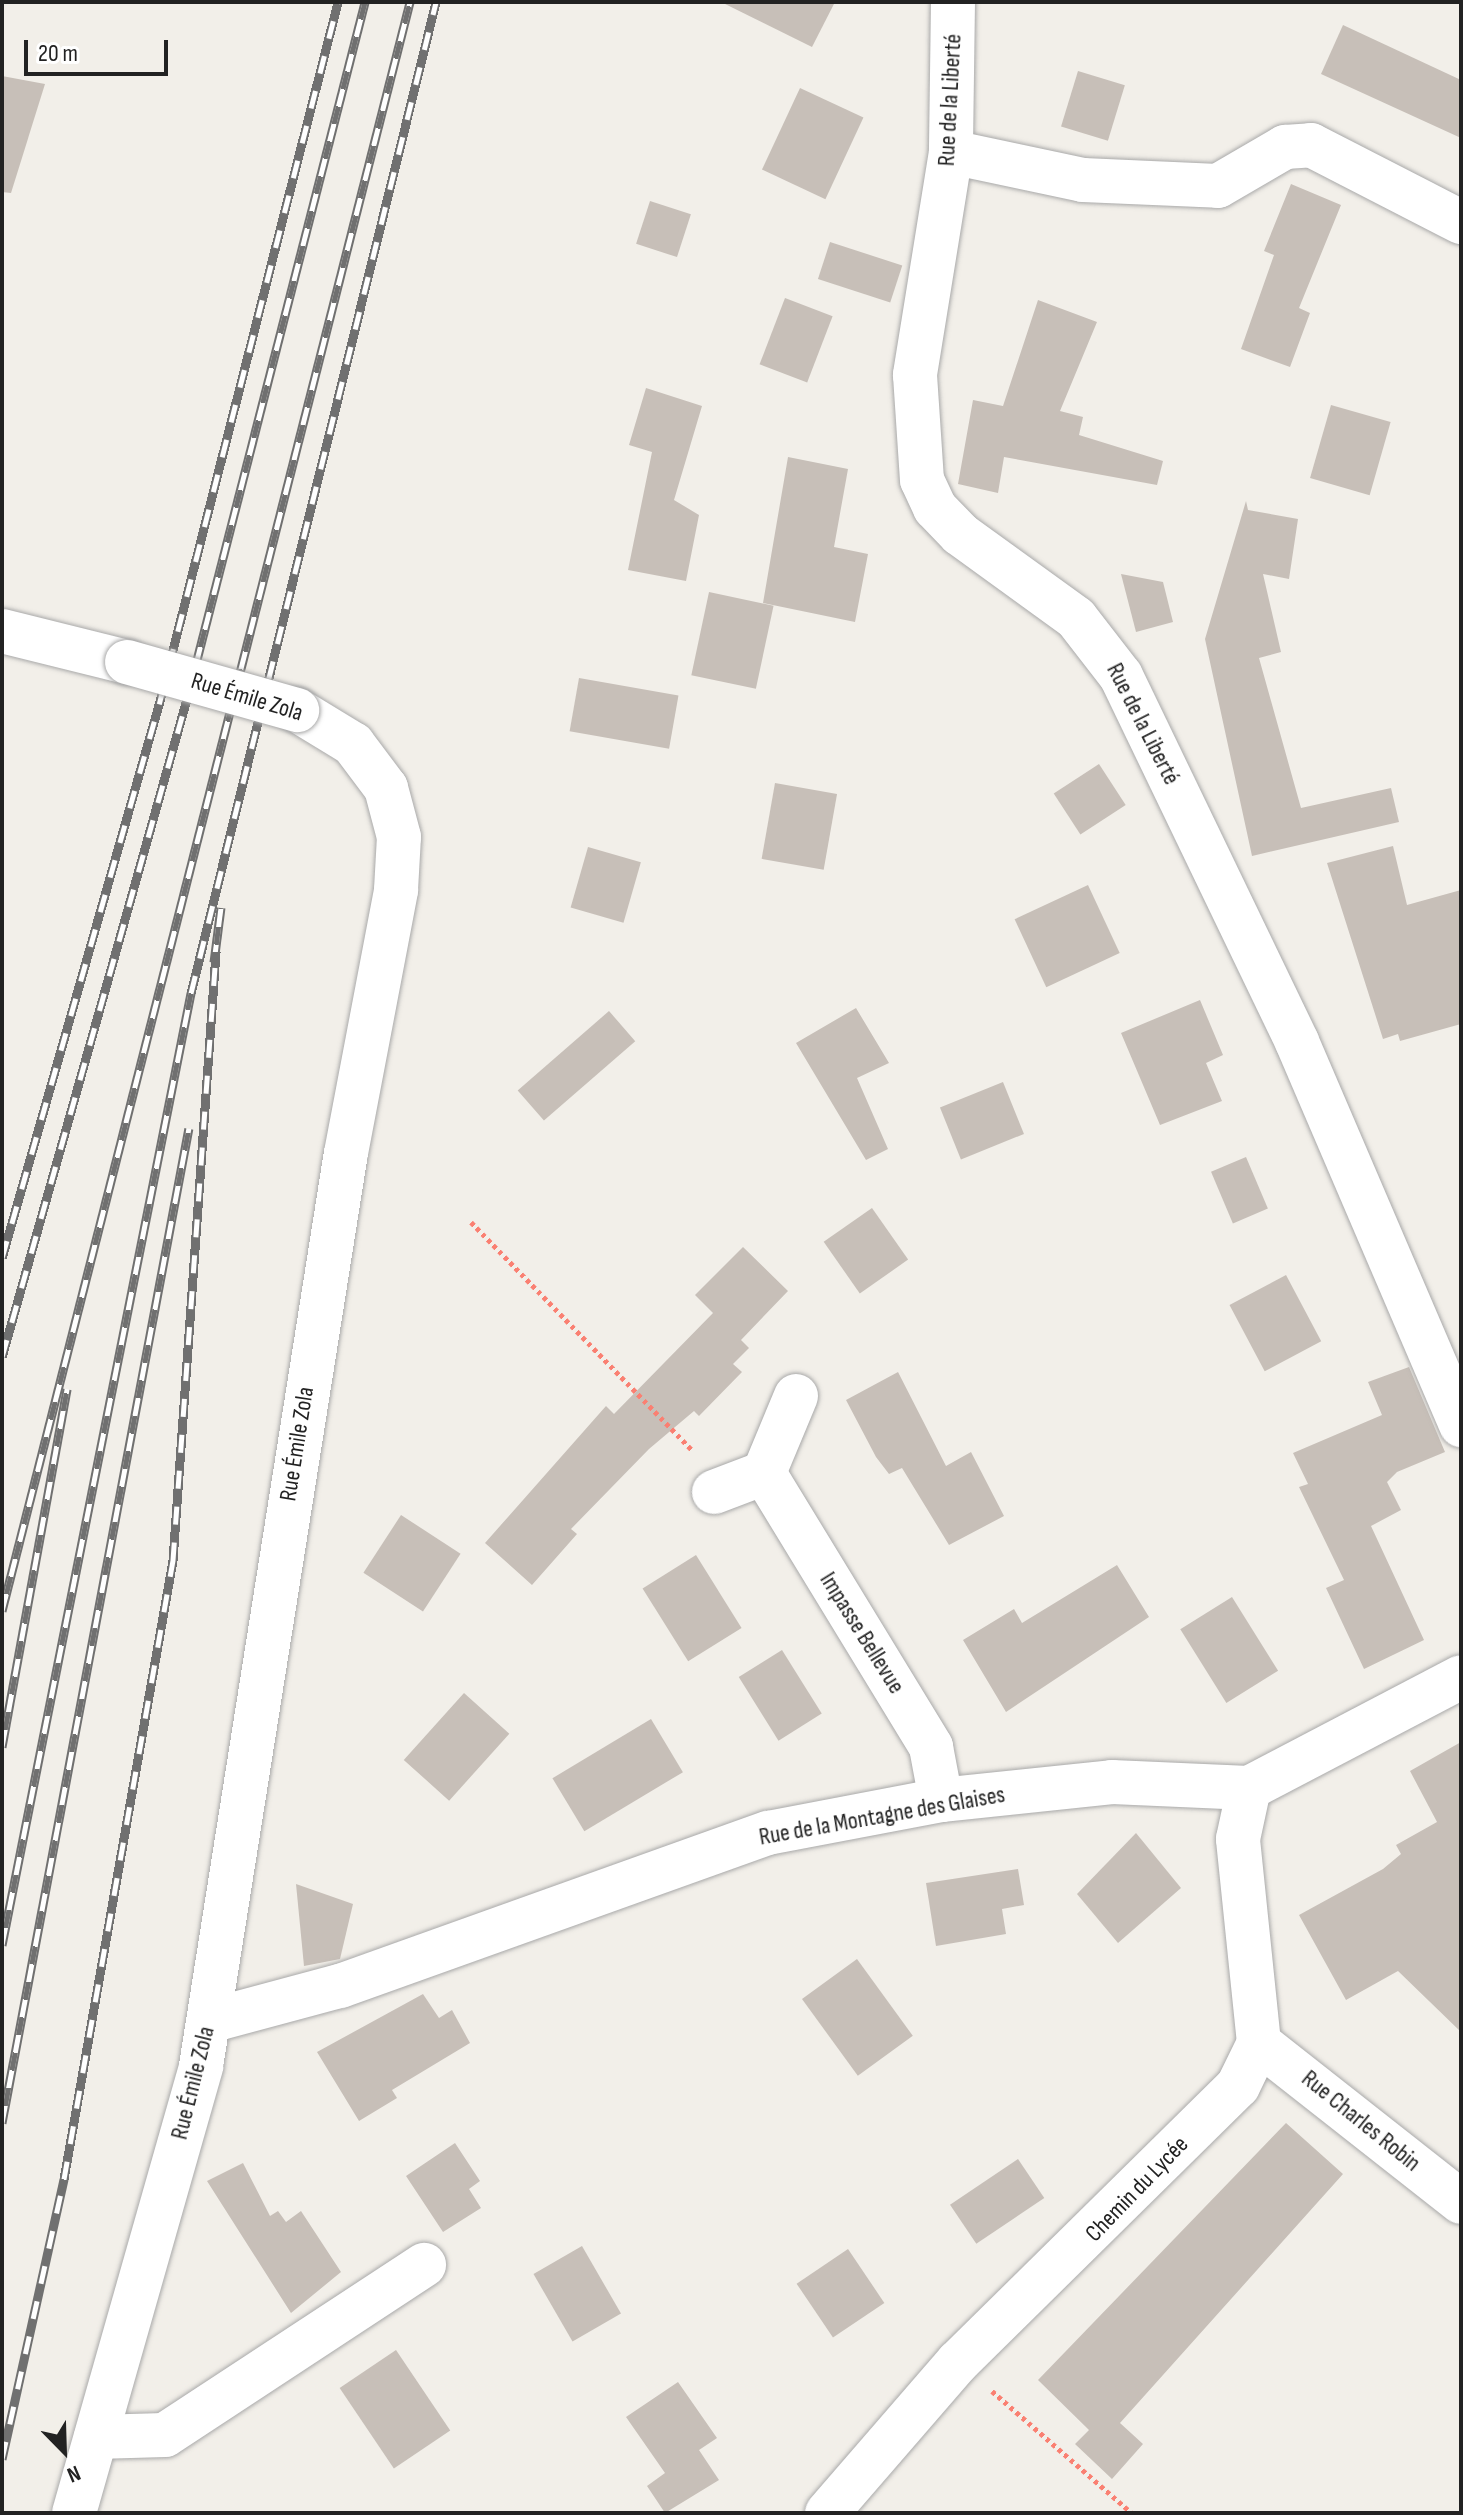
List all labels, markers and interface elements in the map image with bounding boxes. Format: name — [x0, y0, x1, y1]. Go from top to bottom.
scale bar — [28, 24, 172, 74]
street label: Rue de la Liberté — [932, 33, 968, 167]
text: 20 m — [38, 39, 78, 68]
street label: Rue de la Liberté — [1100, 658, 1186, 790]
street label: Rue Émile Zola — [188, 666, 306, 728]
street label: Rue Émile Zola — [274, 1385, 320, 1503]
street label: Impasse Bellevue — [813, 1567, 911, 1699]
street label: Rue de la Montagne des Glaises — [757, 1780, 1007, 1852]
street label: Rue Émile Zola — [165, 2024, 221, 2142]
street label: Rue Charles Robin — [1296, 2064, 1426, 2178]
street label: Chemin du Lycée — [1080, 2130, 1194, 2248]
north arrow — [24, 2411, 104, 2491]
text: N — [63, 2459, 84, 2488]

